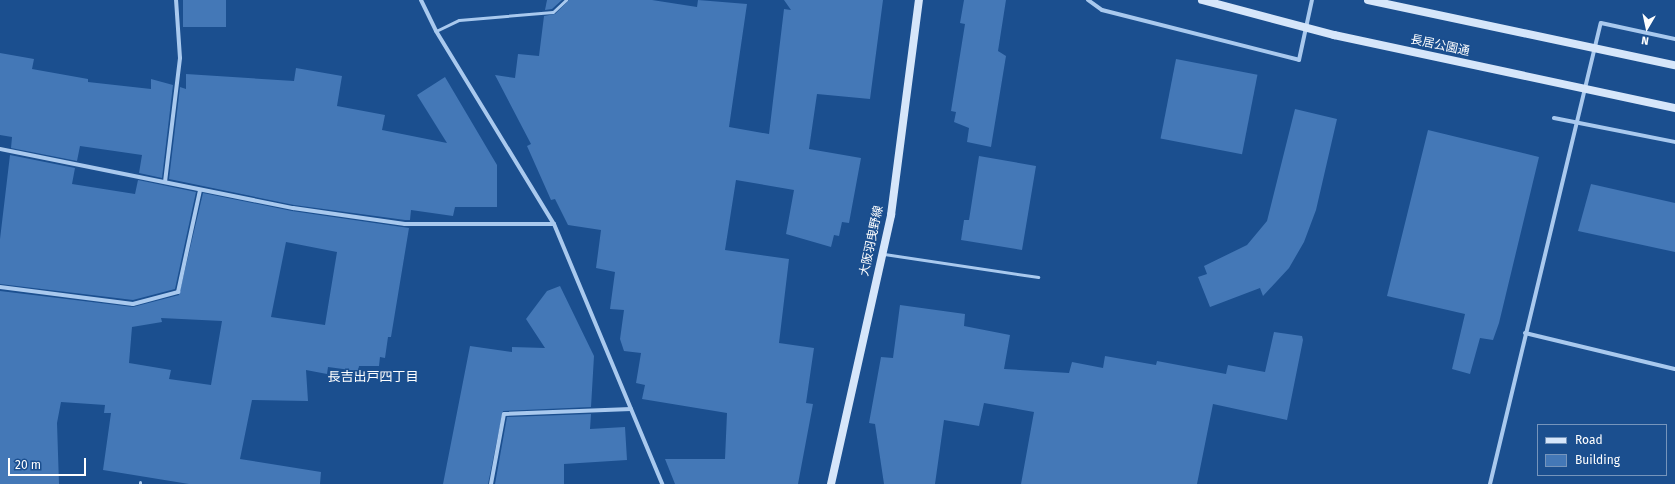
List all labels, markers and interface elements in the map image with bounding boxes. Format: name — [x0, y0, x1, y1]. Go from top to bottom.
north arrow — [1627, 8, 1667, 48]
street label: 長居公園通 — [1409, 33, 1471, 59]
text: N — [1640, 33, 1650, 47]
street label: 大阪羽曳野線 — [857, 204, 887, 278]
district label: 長吉出戸四丁目 — [328, 369, 418, 385]
legend — [1537, 424, 1667, 476]
text: Road — [1575, 433, 1603, 447]
scale bar — [10, 450, 88, 476]
text: Building — [1575, 453, 1620, 467]
text: 20 m — [15, 458, 41, 472]

